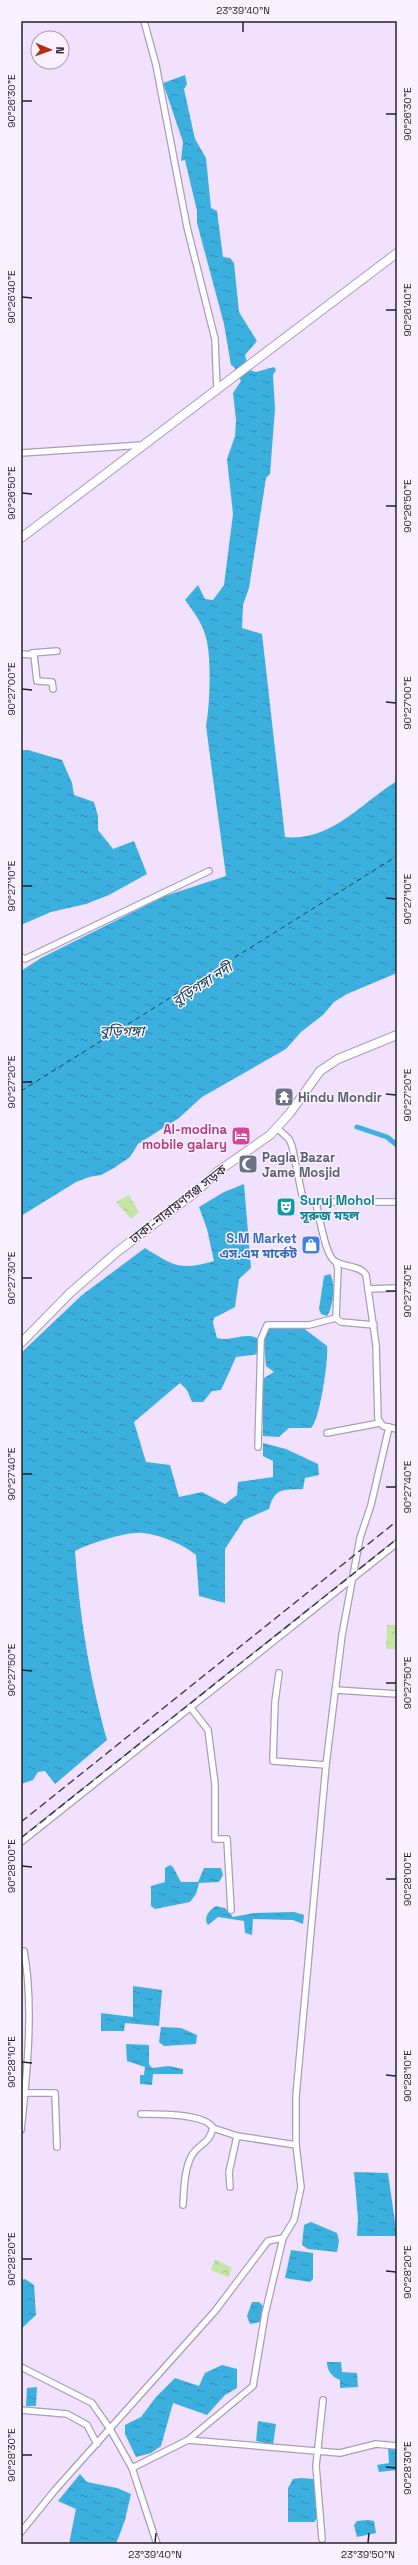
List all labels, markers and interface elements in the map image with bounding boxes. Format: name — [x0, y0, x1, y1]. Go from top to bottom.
text: 23°39'40"N — [216, 4, 270, 17]
north arrow — [30, 30, 70, 70]
text: N — [53, 46, 67, 54]
text: 90°26'30"E — [5, 74, 18, 128]
text: 90°26'30"E — [401, 87, 414, 141]
text: 90°26'40"E — [5, 270, 18, 324]
text: 90°26'40"E — [401, 283, 414, 337]
text: 90°26'50"E — [5, 466, 18, 520]
text: 90°26'50"E — [401, 479, 414, 533]
text: 90°27'00"E — [5, 662, 18, 716]
text: 90°27'00"E — [401, 676, 414, 730]
text: 90°27'10"E — [5, 860, 18, 911]
text: 90°27'10"E — [401, 873, 414, 924]
water label: বুড়িগঙ্গা নদী — [169, 956, 238, 1010]
water label: বুড়িগঙ্গা — [100, 1022, 147, 1040]
text: 90°27'20"E — [5, 1055, 18, 1108]
text: 90°27'20"E — [401, 1068, 414, 1121]
temple icon: Hindu Mondir — [273, 1086, 295, 1108]
place label: Hindu Mondir — [298, 1089, 382, 1106]
place label: Al-modina mobile galary — [142, 1121, 227, 1153]
hotel icon: Al-modina mobile galary — [230, 1125, 252, 1147]
place label: Pagla Bazar Jame Mosjid — [262, 1149, 340, 1181]
mosque icon: Pagla Bazar Jame Mosjid — [237, 1153, 259, 1175]
street label: ঢাকা-নারায়ণগঞ্জ সড়ক — [125, 1160, 230, 1248]
place label: Suruj Mohol সূরুজ মহল — [299, 1192, 375, 1224]
theatre icon: Suruj Mohol সূরুজ মহল — [275, 1196, 297, 1218]
place label: S.M Market এস.এম মার্কেট — [219, 1230, 298, 1262]
shop icon: S.M Market এস.এম মার্কেট — [300, 1234, 322, 1256]
text: 90°27'30"E — [5, 1251, 18, 1304]
text: 90°27'30"E — [401, 1264, 414, 1317]
text: 90°27'40"E — [5, 1447, 18, 1500]
text: 90°27'40"E — [401, 1460, 414, 1513]
text: 90°27'50"E — [5, 1643, 18, 1696]
text: 90°27'50"E — [401, 1656, 414, 1709]
text: 90°28'00"E — [5, 1839, 18, 1893]
text: 90°28'00"E — [401, 1852, 414, 1906]
text: 90°28'10"E — [5, 2036, 18, 2088]
text: 90°28'10"E — [401, 2050, 414, 2102]
text: 90°28'20"E — [5, 2232, 18, 2286]
text: 90°28'20"E — [401, 2245, 414, 2299]
text: 90°28'30"E — [5, 2428, 18, 2482]
text: 90°28'30"E — [401, 2441, 414, 2495]
text: 23°39'40"N — [128, 2548, 182, 2561]
text: 23°39'50"N — [341, 2548, 395, 2561]

